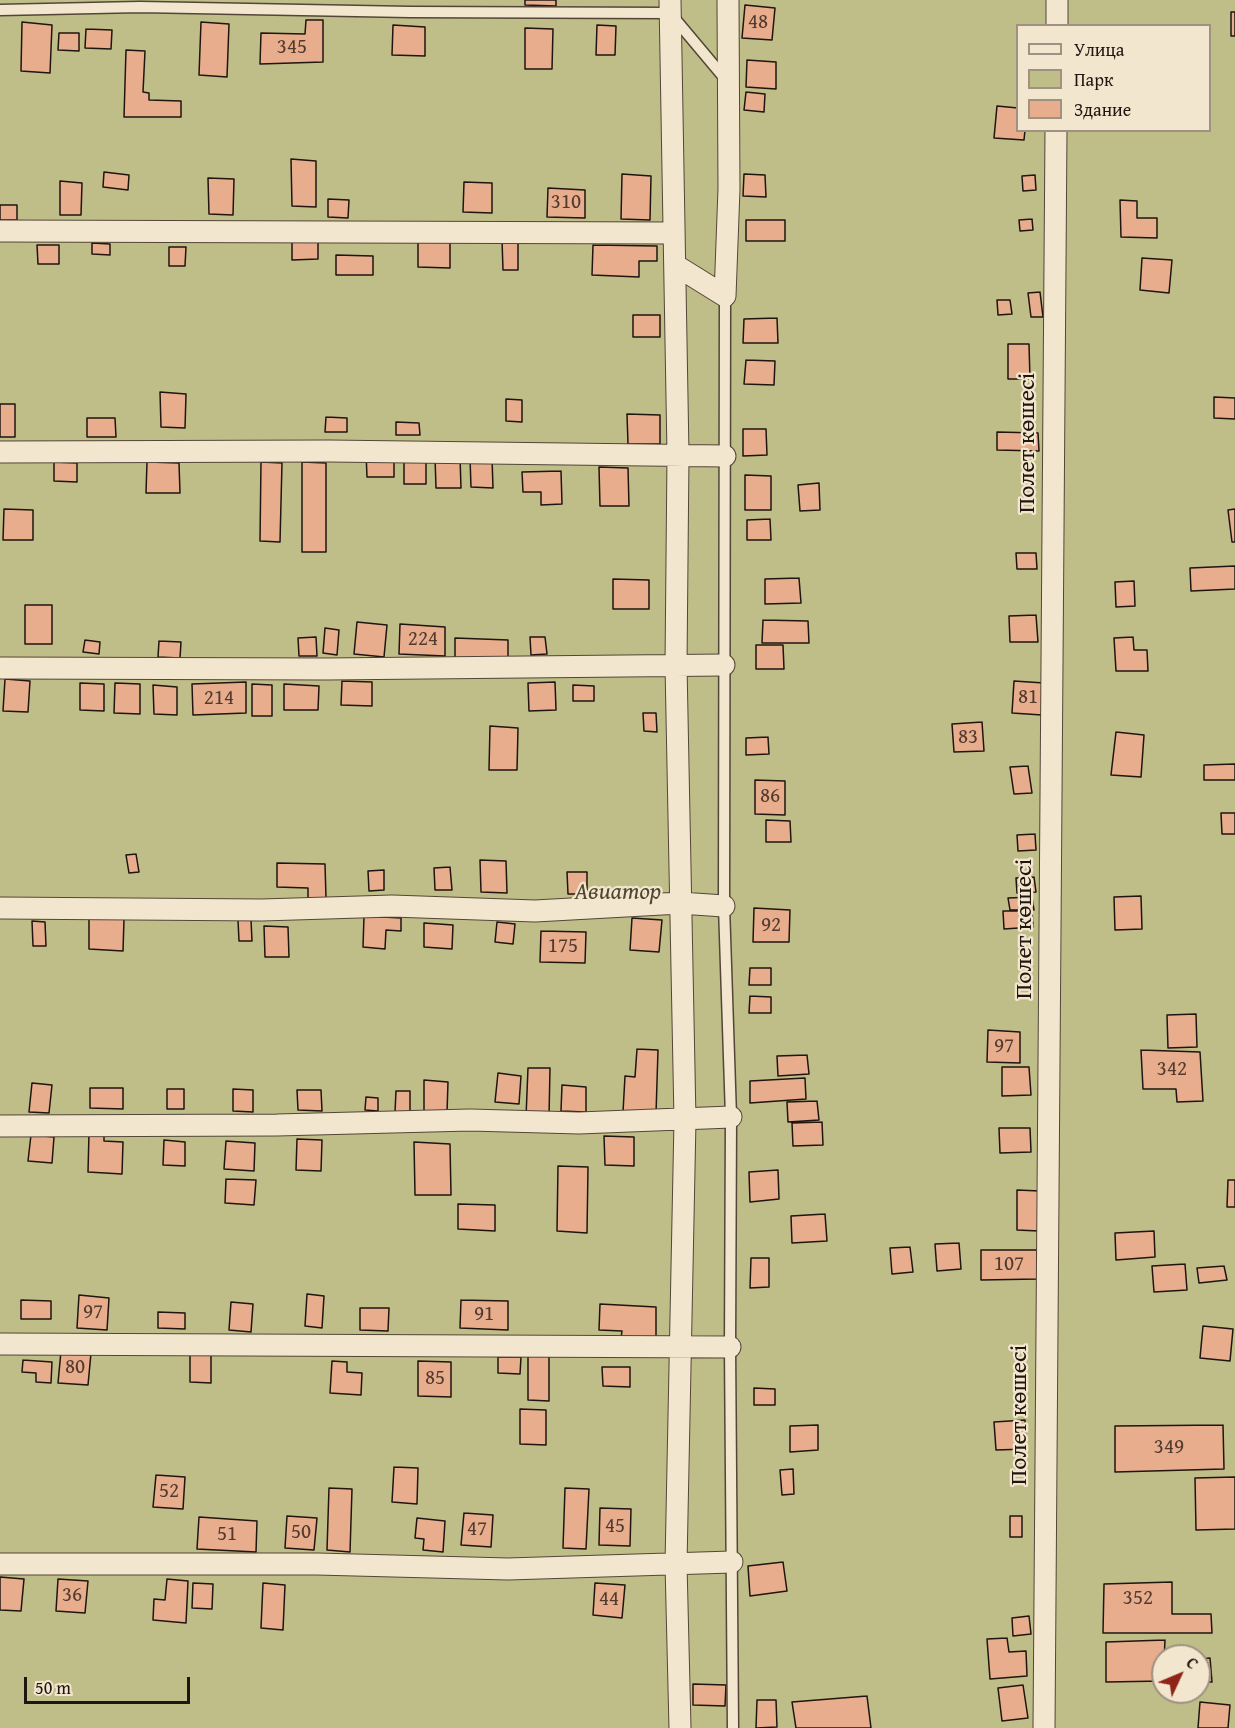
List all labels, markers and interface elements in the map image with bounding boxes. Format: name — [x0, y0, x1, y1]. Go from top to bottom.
house number: 48 — [748, 10, 768, 36]
legend — [1016, 24, 1211, 132]
house number: 345 — [277, 35, 307, 61]
text: Улица — [1074, 36, 1124, 63]
text: Парк — [1074, 66, 1113, 93]
text: Здание — [1074, 96, 1131, 123]
house number: 310 — [551, 190, 581, 216]
street label: Полет көшесі — [1014, 373, 1042, 513]
house number: 224 — [408, 627, 438, 653]
house number: 81 — [1018, 685, 1038, 711]
house number: 214 — [204, 686, 234, 712]
house number: 83 — [958, 725, 978, 751]
house number: 86 — [760, 784, 780, 810]
street label: Полет көшесі — [1011, 859, 1039, 999]
park label: Авиатор — [575, 879, 661, 907]
house number: 92 — [761, 913, 781, 939]
house number: 175 — [548, 934, 578, 960]
house number: 97 — [994, 1034, 1014, 1060]
house number: 342 — [1157, 1057, 1187, 1083]
house number: 107 — [994, 1252, 1024, 1278]
house number: 97 — [83, 1300, 103, 1326]
house number: 91 — [474, 1302, 494, 1328]
street label: Полет көшесі — [1006, 1345, 1034, 1485]
house number: 80 — [65, 1355, 85, 1381]
house number: 85 — [425, 1366, 445, 1392]
house number: 349 — [1154, 1435, 1184, 1461]
house number: 52 — [159, 1479, 179, 1505]
house number: 45 — [605, 1514, 625, 1540]
house number: 47 — [467, 1517, 487, 1543]
house number: 50 — [291, 1520, 311, 1546]
house number: 51 — [217, 1522, 237, 1548]
house number: 36 — [62, 1583, 82, 1609]
house number: 352 — [1123, 1586, 1153, 1612]
house number: 44 — [599, 1587, 619, 1613]
north arrow — [1151, 1644, 1211, 1704]
text: С — [1181, 1651, 1204, 1674]
scale bar — [27, 1665, 194, 1703]
text: 50 m — [35, 1674, 71, 1701]

